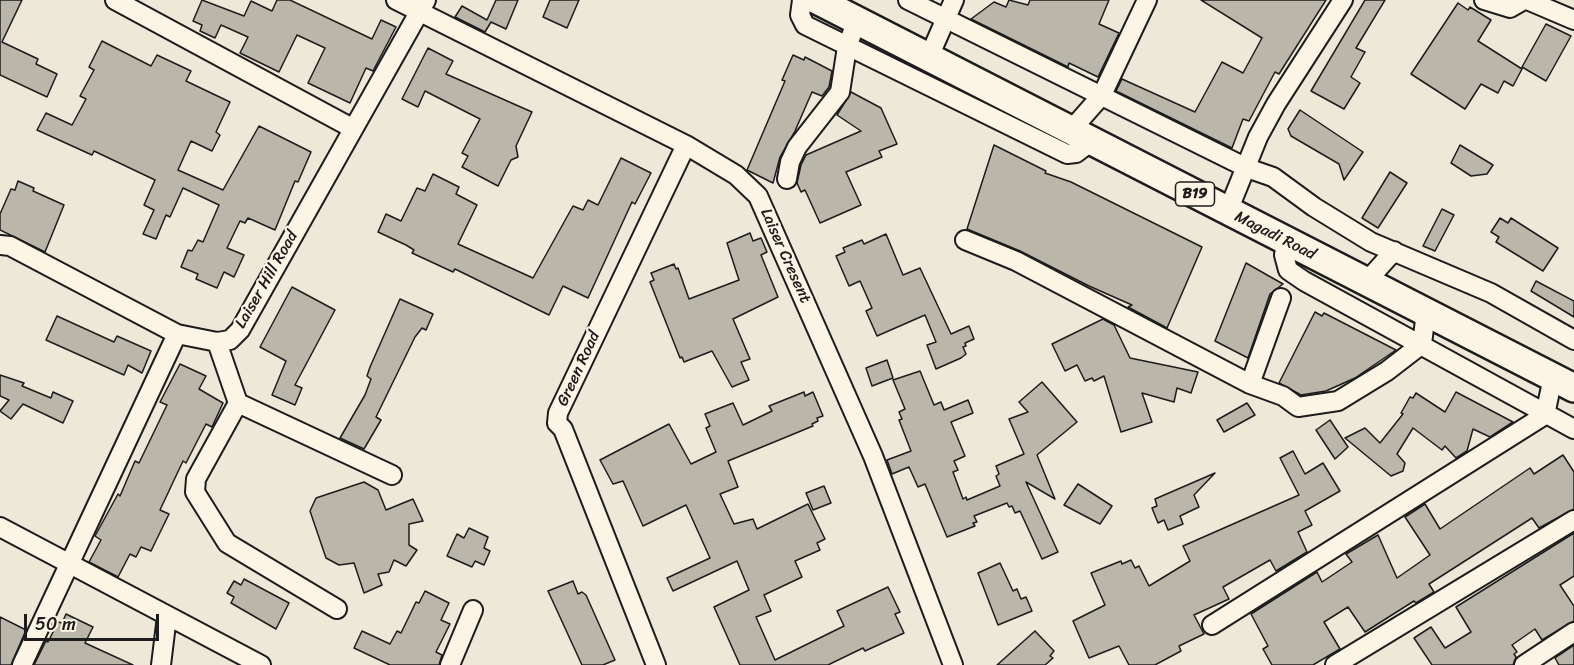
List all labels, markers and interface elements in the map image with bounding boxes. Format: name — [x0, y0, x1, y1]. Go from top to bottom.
road number: B19 — [1176, 182, 1214, 206]
street label: Laiser Cresent — [756, 206, 814, 306]
street label: Magadi Road — [1231, 207, 1319, 265]
street label: Laiser Hill Road — [231, 228, 303, 332]
street label: Green Road — [553, 329, 605, 409]
scale bar — [27, 602, 162, 640]
text: 50 m — [35, 608, 76, 640]

